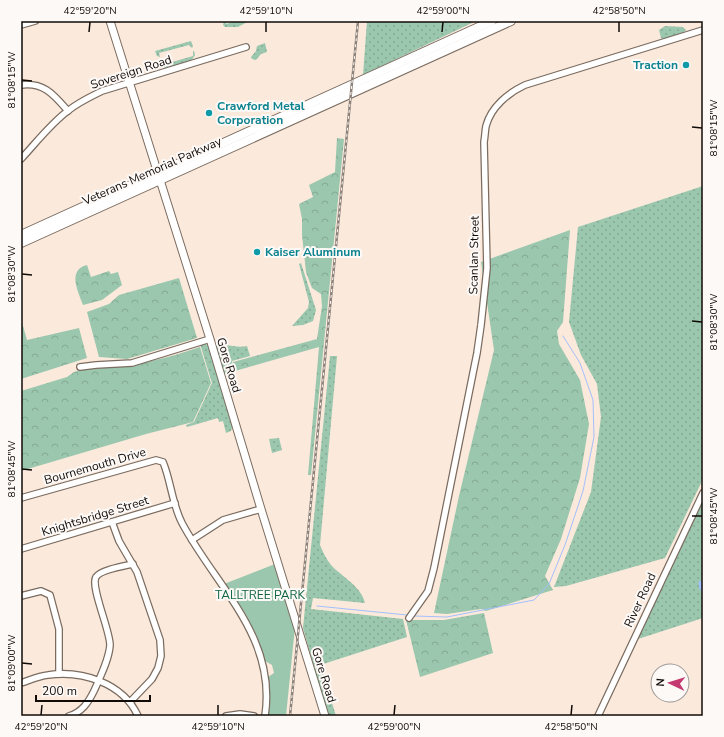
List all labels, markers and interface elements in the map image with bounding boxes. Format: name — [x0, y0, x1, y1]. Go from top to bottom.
text: 42°59'20"N — [63, 4, 117, 18]
text: 42°59'10"N — [239, 4, 293, 18]
text: 42°59'00"N — [416, 4, 470, 18]
text: 42°58'50"N — [592, 4, 646, 18]
street label: Sovereign Road — [88, 51, 174, 93]
text: 81°08'15"W — [5, 52, 19, 108]
place label: Traction — [633, 57, 678, 73]
marker: Traction — [681, 60, 691, 70]
place label: Crawford Metal Corporation — [217, 98, 305, 128]
text: 81°08'15"W — [707, 100, 721, 156]
marker: Crawford Metal Corporation — [204, 108, 214, 118]
street label: Veterans Memorial Parkway — [79, 133, 225, 209]
street label: Scanlan Street — [465, 215, 483, 294]
place label: Kaiser Aluminum — [265, 244, 361, 260]
text: 81°08'30"W — [5, 246, 19, 302]
marker: Kaiser Aluminum — [252, 247, 262, 257]
text: 81°08'30"W — [707, 294, 721, 350]
street label: Gore Road — [213, 335, 245, 395]
text: 81°08'45"W — [5, 441, 19, 497]
street label: Bournemouth Drive — [42, 444, 148, 488]
text: 81°08'45"W — [707, 488, 721, 544]
street label: Knightsbridge Street — [39, 492, 151, 540]
street label: River Road — [620, 570, 660, 630]
park label: TALLTREE PARK — [215, 587, 305, 603]
text: 81°09'00"W — [5, 635, 19, 691]
street label: Gore Road — [308, 645, 340, 705]
north arrow — [650, 663, 690, 703]
scale bar — [36, 677, 150, 703]
text: N — [653, 678, 668, 687]
text: 200 m — [42, 683, 77, 699]
text: 42°59'20"N — [14, 720, 68, 734]
text: 42°59'10"N — [191, 720, 245, 734]
text: 42°59'00"N — [367, 720, 421, 734]
text: 42°58'50"N — [544, 720, 598, 734]

